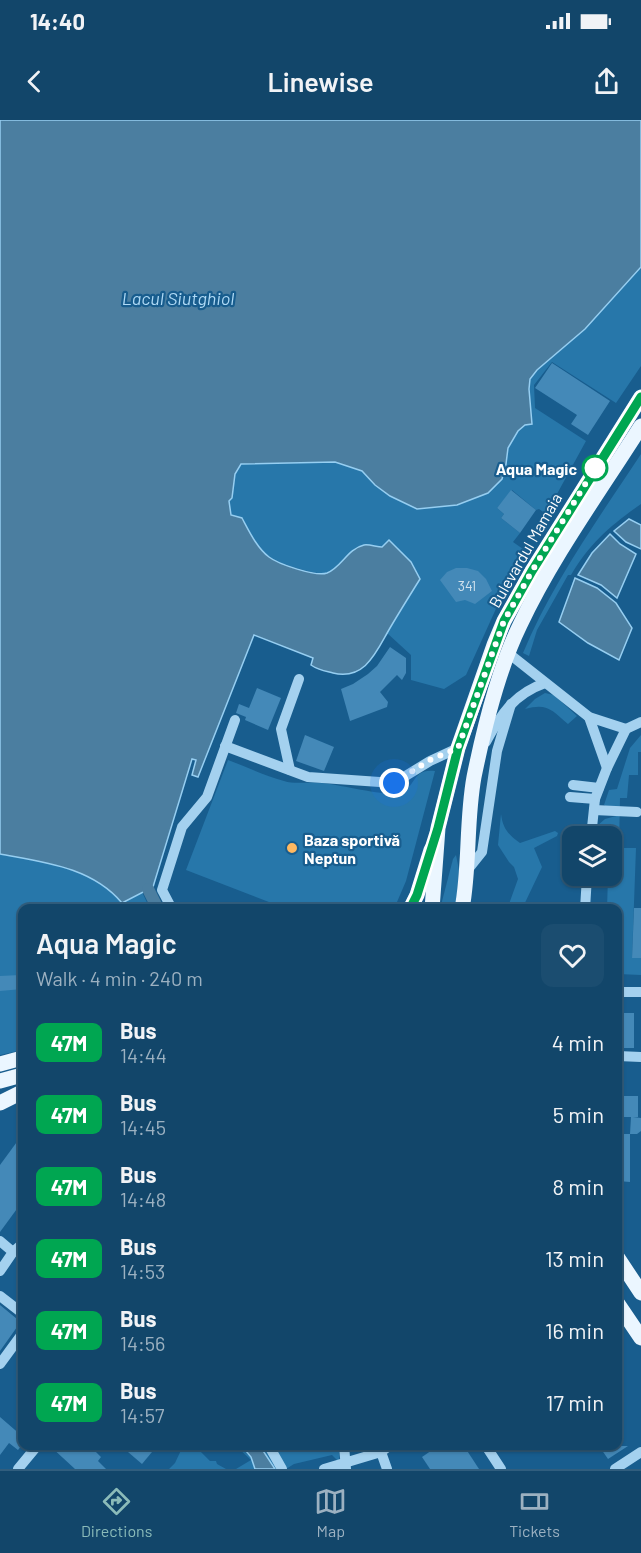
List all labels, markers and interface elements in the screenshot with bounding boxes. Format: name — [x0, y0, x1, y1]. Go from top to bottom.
text: 14:40 — [30, 8, 85, 34]
icon: back — [18, 65, 51, 98]
text: Linewise — [267, 65, 374, 97]
icon: share — [590, 65, 623, 98]
water label: Lacul Siutghiol — [122, 287, 234, 309]
marker: Aqua Magic — [582, 455, 608, 481]
place label: Aqua Magic — [496, 459, 577, 478]
street label: Bulevardul Mamaia — [484, 489, 566, 611]
house number: 341 — [458, 577, 476, 594]
your location — [379, 768, 409, 798]
map controls — [562, 826, 622, 886]
button: layers — [562, 826, 622, 886]
place label: Baza sportivă Neptun — [304, 830, 400, 867]
marker: Baza sportivă Neptun — [285, 841, 299, 855]
button: heart — [541, 924, 604, 987]
text: Aqua Magic — [36, 926, 177, 960]
text: Walk · 4 min · 240 m — [36, 966, 203, 990]
text: Bus — [120, 1017, 157, 1043]
text: 4 min — [552, 1029, 604, 1055]
text: 47M — [51, 1030, 87, 1055]
text: 14:44 — [120, 1043, 167, 1067]
text: Bus — [120, 1089, 157, 1115]
text: 5 min — [553, 1101, 604, 1127]
text: 47M — [51, 1102, 87, 1127]
text: 14:45 — [120, 1115, 166, 1139]
text: Bus — [120, 1161, 157, 1187]
text: 8 min — [552, 1173, 604, 1199]
text: 47M — [51, 1174, 87, 1199]
text: 14:48 — [120, 1187, 166, 1211]
text: Bus — [120, 1233, 157, 1259]
text: 13 min — [545, 1245, 604, 1271]
text: 47M — [51, 1246, 87, 1271]
text: 14:53 — [120, 1259, 165, 1283]
text: Bus — [120, 1305, 157, 1331]
text: 16 min — [545, 1317, 604, 1343]
text: 47M — [51, 1318, 87, 1343]
text: 14:56 — [120, 1331, 165, 1355]
text: Bus — [120, 1377, 157, 1403]
text: 17 min — [546, 1389, 604, 1415]
text: 47M — [51, 1390, 87, 1415]
text: 14:57 — [120, 1403, 165, 1427]
tab: Directions — [81, 1485, 152, 1540]
tab: Map — [314, 1485, 347, 1540]
tab: Tickets — [509, 1485, 560, 1540]

